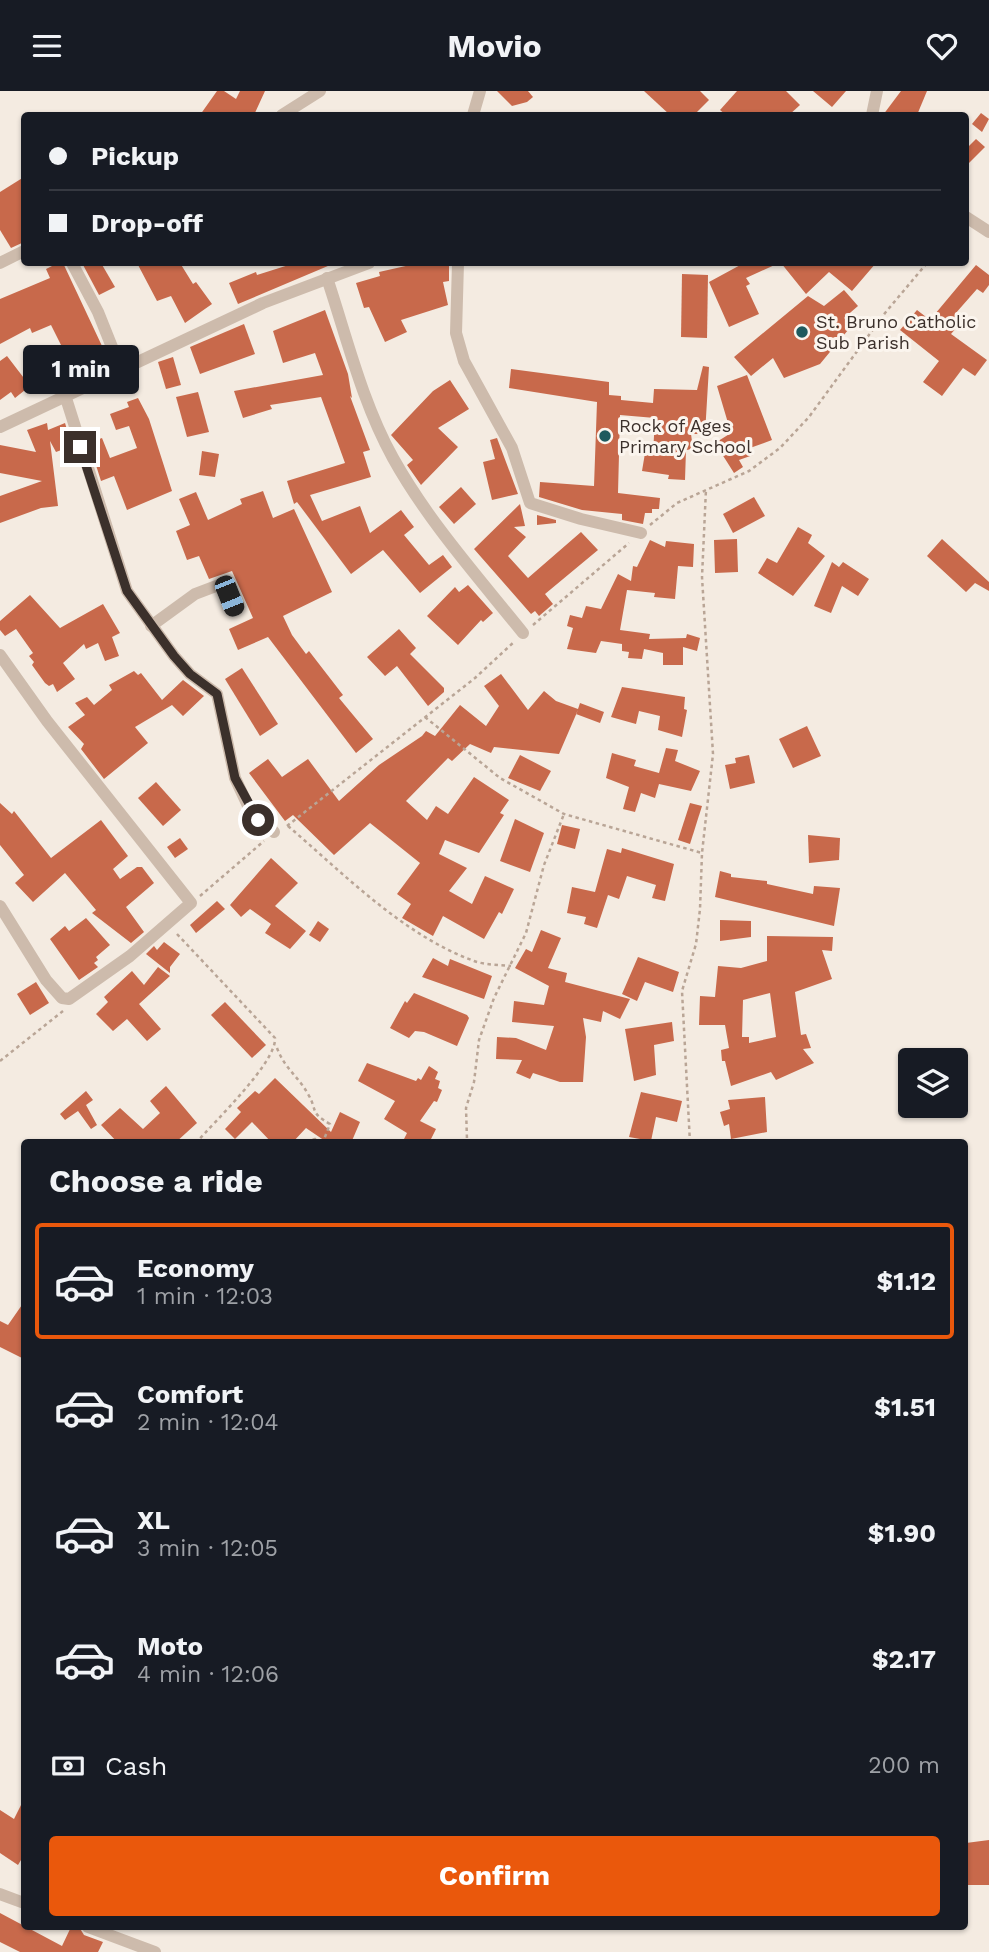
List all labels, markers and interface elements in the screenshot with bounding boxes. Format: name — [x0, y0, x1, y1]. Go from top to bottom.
icon: menu — [28, 27, 66, 65]
text: Movio — [447, 27, 542, 65]
icon: heart — [923, 27, 961, 65]
text: Pickup — [91, 141, 179, 171]
text: Drop-off — [91, 208, 203, 238]
place label: St. Bruno Catholic Sub Parish — [816, 311, 976, 353]
marker: St. Bruno Catholic Sub Parish — [794, 324, 810, 340]
callout: 1 min — [22, 345, 138, 395]
text: 1 min — [51, 356, 111, 383]
place label: Rock of Ages Primary School — [619, 415, 752, 457]
marker: Rock of Ages Primary School — [597, 428, 613, 444]
route end — [64, 431, 96, 463]
car — [212, 573, 247, 619]
route start — [242, 804, 274, 836]
map controls — [898, 1048, 968, 1118]
button: layers — [898, 1048, 968, 1118]
text: Choose a ride — [49, 1162, 263, 1200]
icon: car — [53, 1250, 116, 1313]
text: Economy — [137, 1253, 254, 1283]
text: $1.12 — [877, 1266, 936, 1296]
text: 1 min · 12:03 — [137, 1283, 273, 1310]
icon: car — [53, 1376, 116, 1439]
text: Comfort — [137, 1379, 243, 1409]
text: $1.51 — [874, 1392, 936, 1422]
text: 2 min · 12:04 — [137, 1409, 279, 1436]
icon: car — [53, 1502, 116, 1565]
text: XL — [137, 1505, 170, 1535]
text: $1.90 — [868, 1518, 936, 1548]
text: 3 min · 12:05 — [137, 1535, 278, 1562]
icon: car — [53, 1628, 116, 1691]
text: Moto — [137, 1631, 203, 1661]
text: $2.17 — [872, 1644, 936, 1674]
text: 4 min · 12:06 — [137, 1661, 279, 1688]
icon: cash — [49, 1747, 87, 1785]
text: Cash — [105, 1751, 167, 1781]
text: 200 m — [868, 1752, 940, 1779]
button: Confirm — [49, 1836, 940, 1916]

